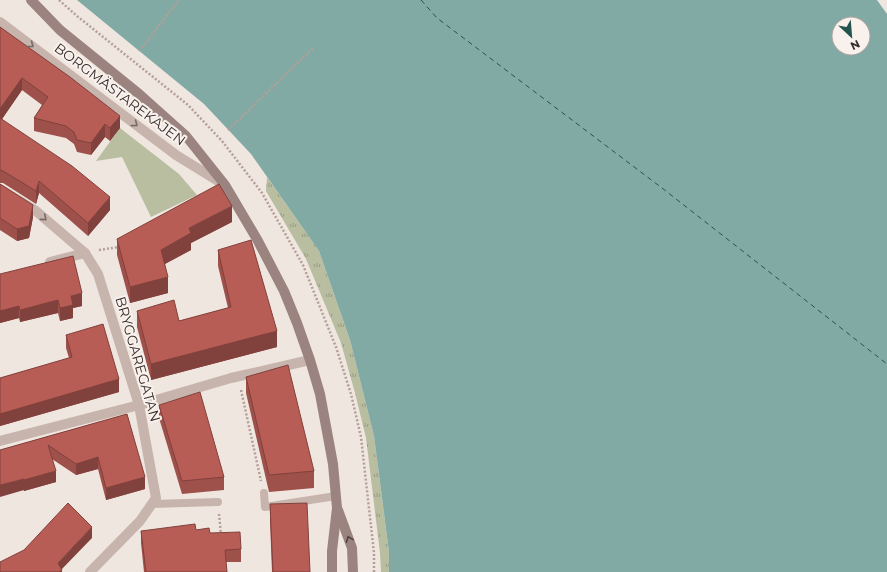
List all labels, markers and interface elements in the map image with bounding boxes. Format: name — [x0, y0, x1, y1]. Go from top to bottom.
north arrow — [831, 16, 871, 56]
text: N — [848, 37, 862, 53]
street label: BORGMÄSTAREKAJEN — [51, 39, 189, 149]
one-way arrow — [27, 40, 34, 47]
one-way arrow — [130, 119, 137, 126]
one-way arrow — [39, 214, 46, 221]
street label: BRYGGAREGATAN — [112, 294, 164, 424]
one-way arrow — [345, 536, 353, 543]

